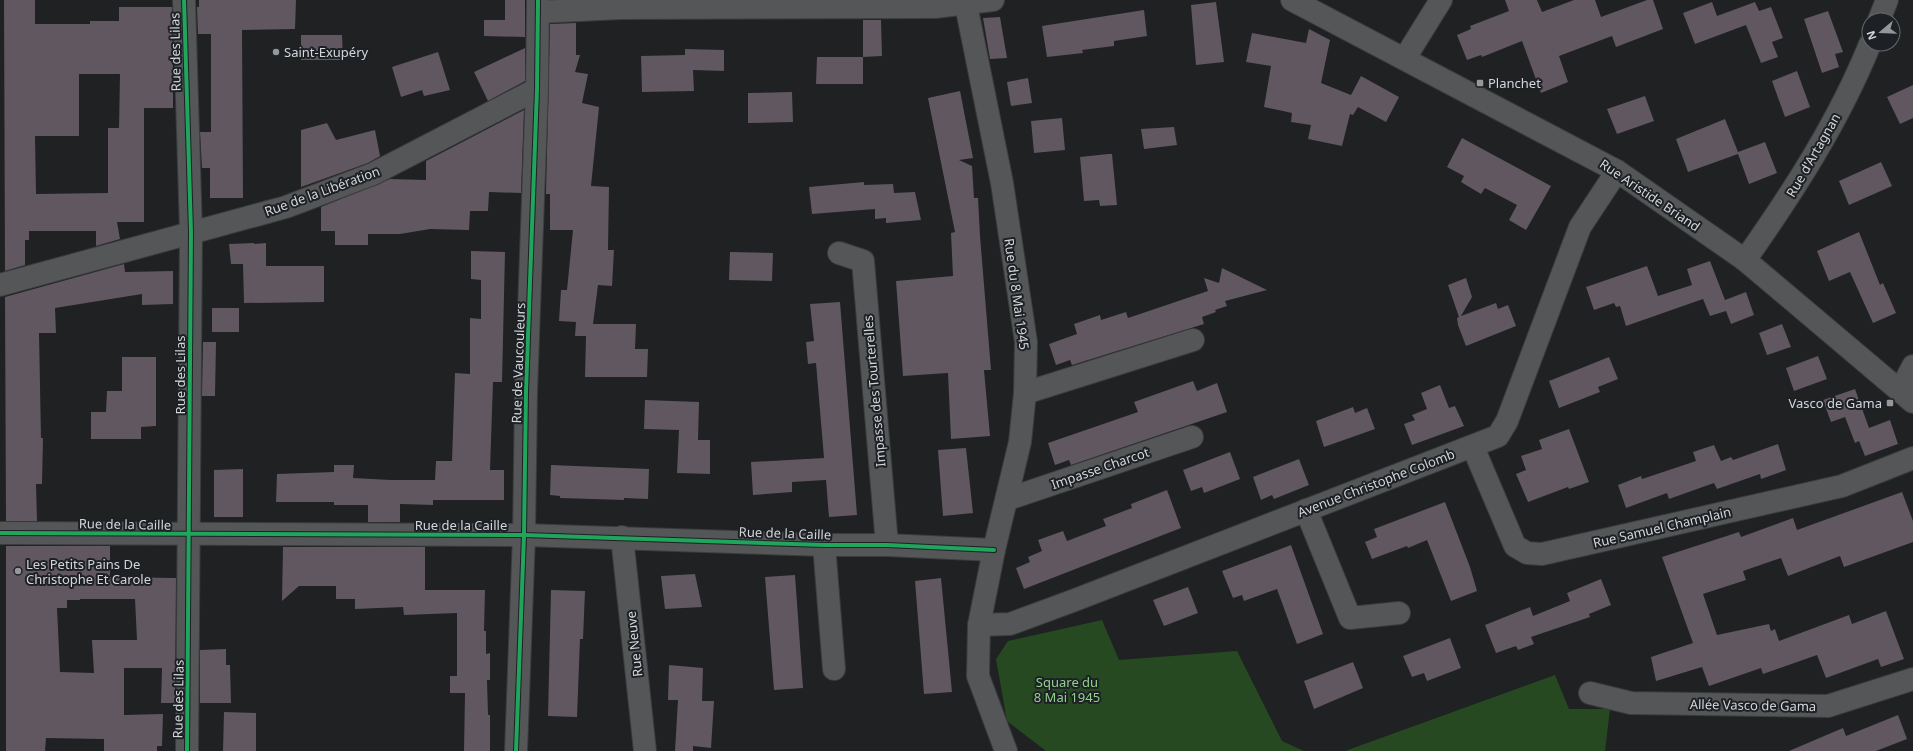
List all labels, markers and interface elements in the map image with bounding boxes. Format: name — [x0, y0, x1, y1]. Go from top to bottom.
street label: Rue des Lilas — [165, 12, 185, 92]
north arrow — [1861, 12, 1901, 52]
text: N — [1863, 29, 1880, 42]
place label: Saint-Exupéry — [284, 43, 369, 61]
marker: Saint-Exupéry — [271, 47, 281, 57]
place label: Planchet — [1488, 74, 1541, 92]
marker: Planchet — [1475, 78, 1485, 88]
street label: Rue d'Artagnan — [1782, 110, 1844, 200]
street label: Rue Aristide Briand — [1596, 155, 1704, 235]
street label: Rue de la Libération — [262, 162, 382, 220]
street label: Rue du 8 Mai 1945 — [1000, 237, 1034, 351]
street label: Rue de Vaucouleurs — [507, 302, 529, 424]
street label: Impasse des Tourterelles — [858, 314, 890, 468]
street label: Rue des Lilas — [171, 336, 189, 414]
place label: Vasco de Gama — [1789, 394, 1882, 412]
marker: Vasco de Gama — [1885, 398, 1895, 408]
street label: Impasse Charcot — [1049, 443, 1152, 493]
street label: Avenue Christophe Colomb — [1295, 445, 1457, 521]
street label: Rue Samuel Champlain — [1591, 502, 1733, 552]
street label: Rue de la Caille — [79, 514, 171, 534]
street label: Rue de la Caille — [415, 516, 507, 534]
street label: Rue de la Caille — [738, 522, 832, 544]
place label: Les Petits Pains De Christophe Et Carole — [26, 555, 151, 588]
marker: Les Petits Pains De Christophe Et Carole — [13, 566, 23, 576]
street label: Rue Neuve — [622, 610, 646, 678]
street label: Rue des Lilas — [168, 659, 188, 739]
park label: Square du 8 Mai 1945 — [1034, 673, 1100, 706]
street label: Allée Vasco de Gama — [1690, 695, 1816, 715]

